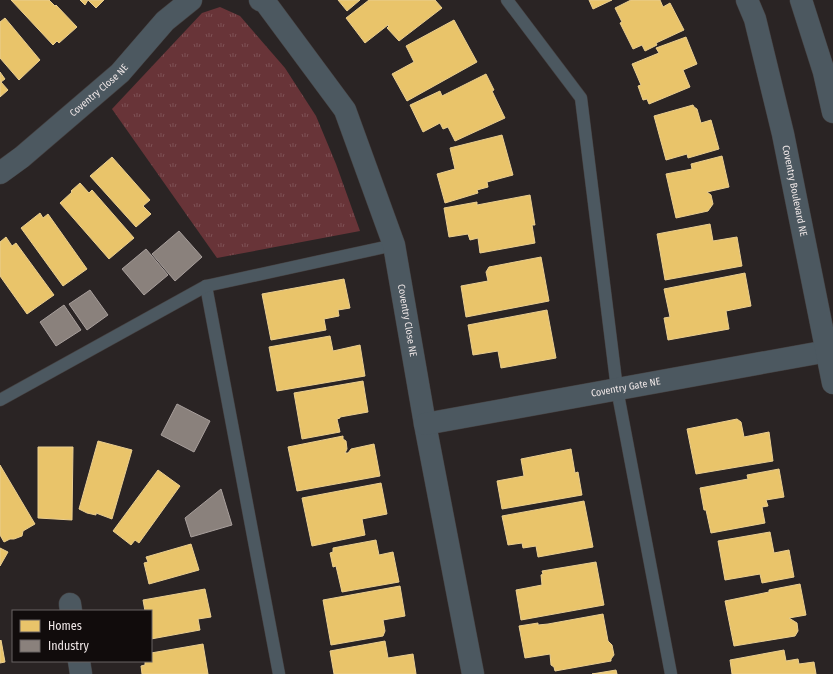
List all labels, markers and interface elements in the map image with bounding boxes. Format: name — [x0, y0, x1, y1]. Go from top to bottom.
street label: Coventry Close NE — [67, 62, 131, 119]
street label: Coventry Boulevard NE — [779, 144, 810, 238]
street label: Coventry Close NE — [395, 283, 419, 358]
street label: Coventry Gate NE — [590, 375, 662, 400]
legend — [12, 610, 152, 662]
text: Homes — [48, 619, 82, 633]
text: Industry — [48, 639, 89, 653]

